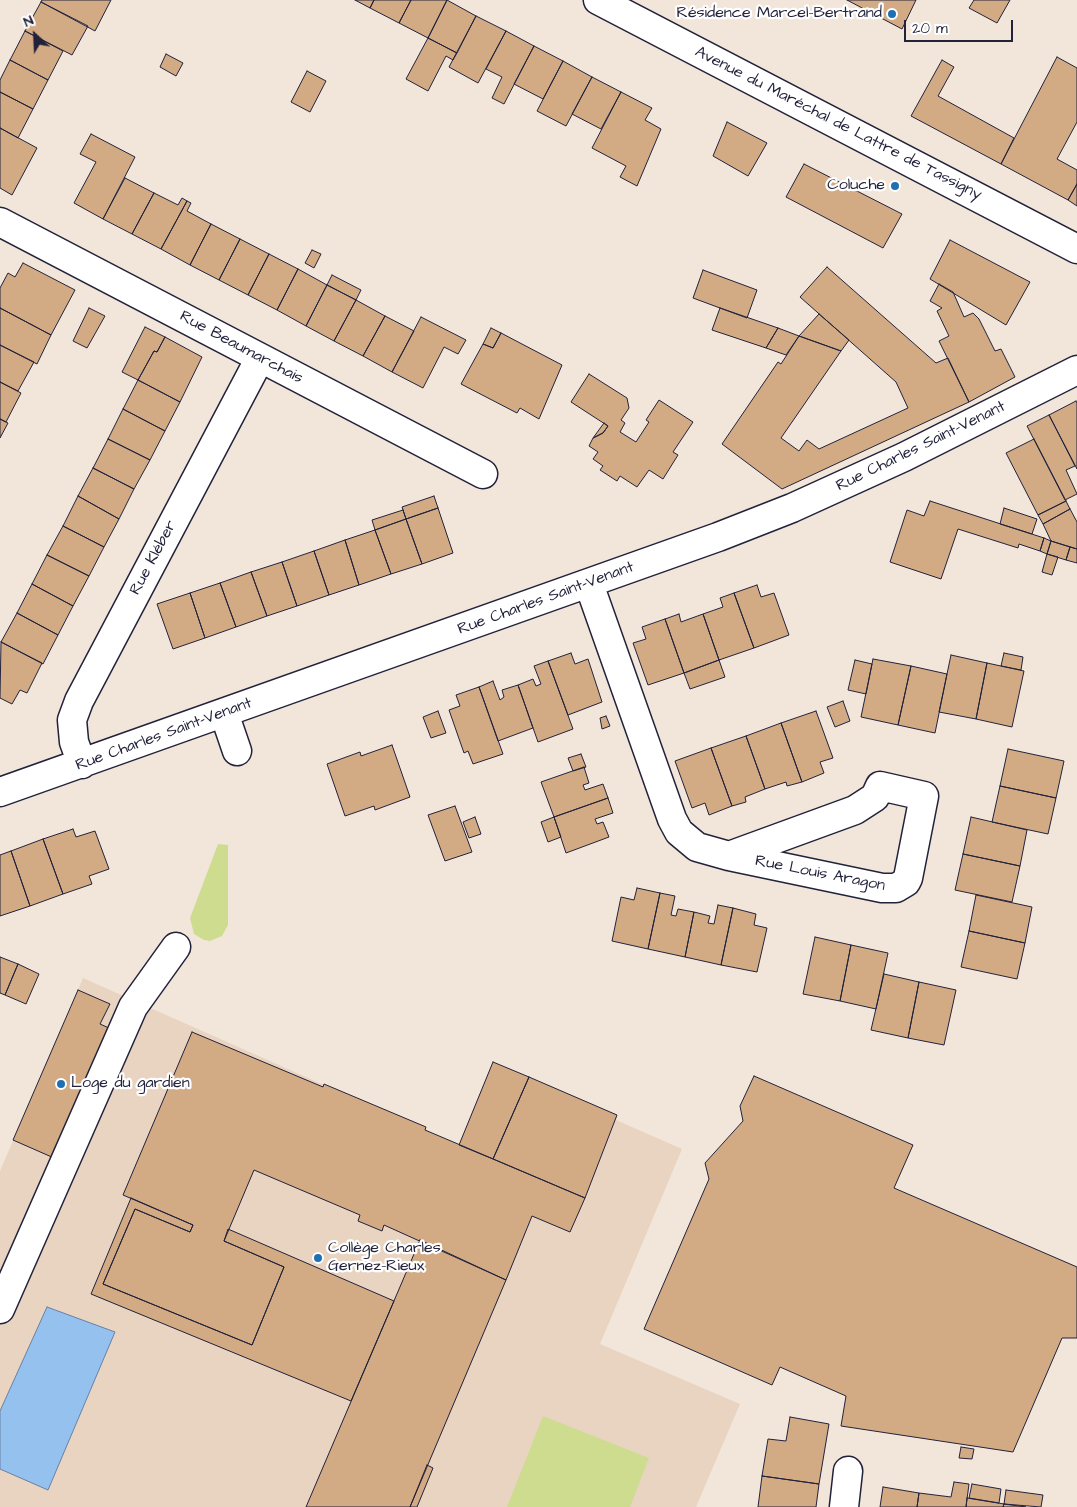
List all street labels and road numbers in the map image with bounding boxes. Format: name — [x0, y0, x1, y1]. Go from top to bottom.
street label: Avenue du Maréchal de Lattre de Tassigny — [691, 43, 985, 205]
street label: Rue Beaumarchais — [176, 307, 306, 389]
street label: Rue Charles Saint-Venant — [833, 398, 1009, 496]
street label: Rue Kléber — [126, 517, 182, 599]
street label: Rue Charles Saint-Venant — [455, 558, 637, 640]
street label: Rue Charles Saint-Venant — [73, 694, 255, 776]
street label: Rue Louis Aragon — [753, 852, 887, 896]

